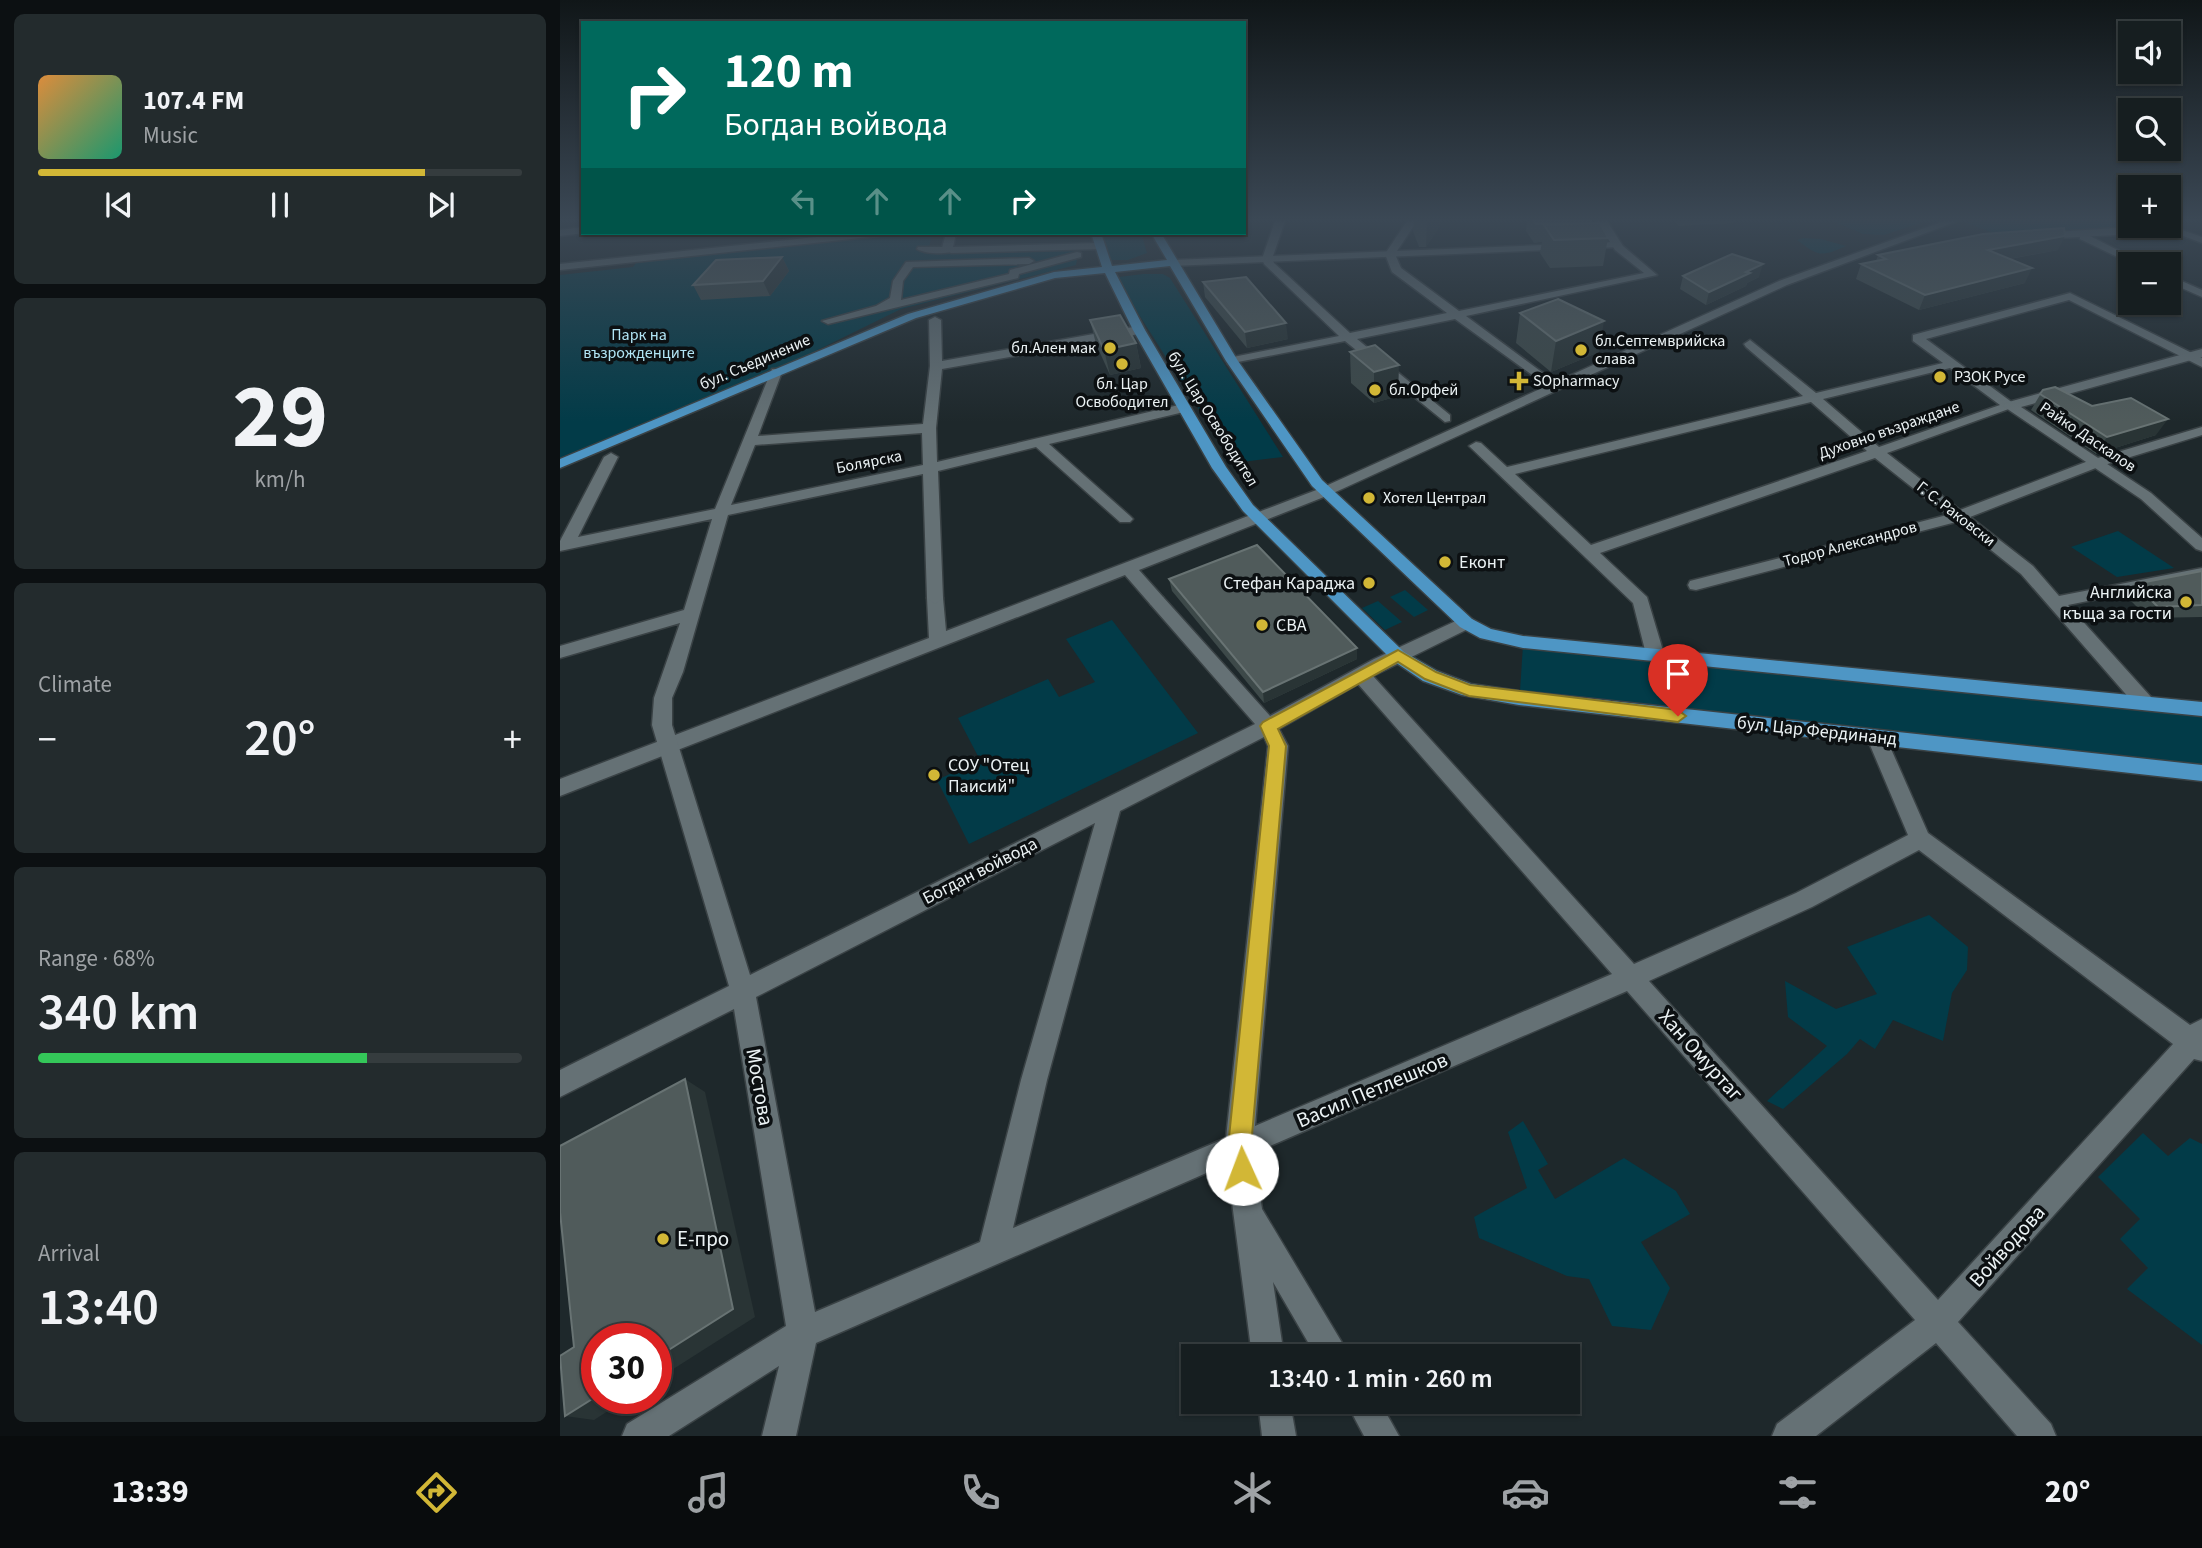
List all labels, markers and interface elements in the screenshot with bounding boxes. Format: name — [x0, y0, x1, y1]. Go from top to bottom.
map controls — [2118, 21, 2181, 315]
button: sound — [2118, 21, 2181, 84]
text: 120 m — [724, 37, 853, 107]
icon: right — [609, 49, 700, 140]
text: 107.4 FM — [143, 82, 244, 119]
button: search — [2118, 98, 2181, 161]
text: Богдан войвода — [724, 102, 948, 148]
text: Music — [143, 119, 198, 152]
button: + — [2118, 175, 2181, 238]
icon: left — [785, 182, 823, 220]
icon: ahead — [858, 182, 896, 220]
icon: ahead — [931, 182, 969, 220]
icon: right — [1004, 182, 1042, 220]
icon: previous — [100, 186, 138, 224]
icon: pause — [261, 186, 299, 224]
icon: next — [422, 186, 460, 224]
button: − — [2118, 252, 2181, 315]
park label: Парк на възрожденците — [583, 324, 695, 364]
street label: бул. Съединение — [696, 329, 814, 395]
place label: бл.Септемврийска слава — [1595, 330, 1725, 370]
place label: бл.Ален мак — [1011, 337, 1096, 359]
marker: бл.Ален мак — [1102, 340, 1118, 356]
marker: бл.Септемврийска слава — [1573, 342, 1589, 358]
street label: бул. Цар Освободител — [1162, 347, 1264, 491]
text: 29 — [232, 353, 328, 482]
marker: бл. Цар Освободител — [1114, 356, 1130, 372]
place label: РЗОК Русе — [1954, 366, 2025, 388]
marker: РЗОК Русе — [1932, 369, 1948, 385]
place label: SOpharmacy — [1533, 370, 1620, 392]
place label: бл. Цар Освободител — [1075, 373, 1169, 413]
marker: SOpharmacy — [1511, 373, 1527, 389]
place label: бл.Орфей — [1389, 379, 1458, 401]
marker: бл.Орфей — [1367, 382, 1383, 398]
street label: Духовно възраждане — [1815, 396, 1963, 464]
street label: Райко Даскалов — [2036, 397, 2140, 477]
street label: Болярска — [834, 445, 904, 479]
text: km/h — [254, 463, 306, 496]
street label: Г. С. Раковски — [1912, 476, 2000, 552]
place label: Хотел Централ — [1383, 487, 1486, 509]
marker: Хотел Централ — [1361, 490, 1377, 506]
street label: Тодор Александров — [1781, 516, 1919, 572]
place label: Еконт — [1459, 550, 1505, 575]
marker: Еконт — [1437, 554, 1453, 570]
place label: Стефан Караджа — [1223, 571, 1355, 596]
marker: Стефан Караджа — [1361, 575, 1377, 591]
place label: Aнглийска къща за гости — [2062, 580, 2172, 626]
marker: Aнглийска къща за гости — [2178, 594, 2194, 610]
place label: CBA — [1276, 613, 1307, 638]
marker: CBA — [1254, 617, 1270, 633]
pin — [1648, 644, 1708, 716]
icon: arrive — [1659, 655, 1697, 693]
text: Climate — [38, 668, 112, 701]
text: 20° — [244, 702, 316, 776]
street label: бул. Цар Фердинанд — [1736, 710, 1899, 752]
text: − — [38, 713, 57, 767]
text: + — [503, 713, 522, 767]
place label: СОУ "Отец Паисий" — [948, 753, 1029, 799]
marker: СОУ "Отец Паисий" — [926, 767, 942, 783]
street label: Богдан войвода — [918, 831, 1042, 911]
text: Range · 68% — [38, 942, 155, 975]
text: 340 km — [38, 976, 199, 1050]
street label: Хан Омуртаг — [1652, 1003, 1751, 1108]
street label: Васил Петлешков — [1292, 1045, 1452, 1135]
street label: Мостова — [738, 1046, 782, 1128]
position arrow — [1205, 1132, 1279, 1206]
street label: Войводова — [1962, 1198, 2052, 1294]
place label: Е-про — [677, 1224, 729, 1254]
marker: Е-про — [655, 1231, 671, 1247]
text: Arrival — [38, 1237, 100, 1270]
text: 13:40 — [38, 1271, 159, 1345]
speed limit sign: 30 — [581, 1323, 672, 1414]
text: 13:40 · 1 min · 260 m — [1268, 1360, 1493, 1397]
icon: directions — [412, 1468, 461, 1517]
icon: music — [684, 1468, 733, 1517]
icon: phone — [956, 1468, 1005, 1517]
icon: climate — [1228, 1468, 1277, 1517]
icon: car — [1501, 1468, 1550, 1517]
icon: filters — [1773, 1468, 1822, 1517]
text: 13:39 — [112, 1469, 189, 1515]
text: 20° — [2045, 1469, 2090, 1515]

